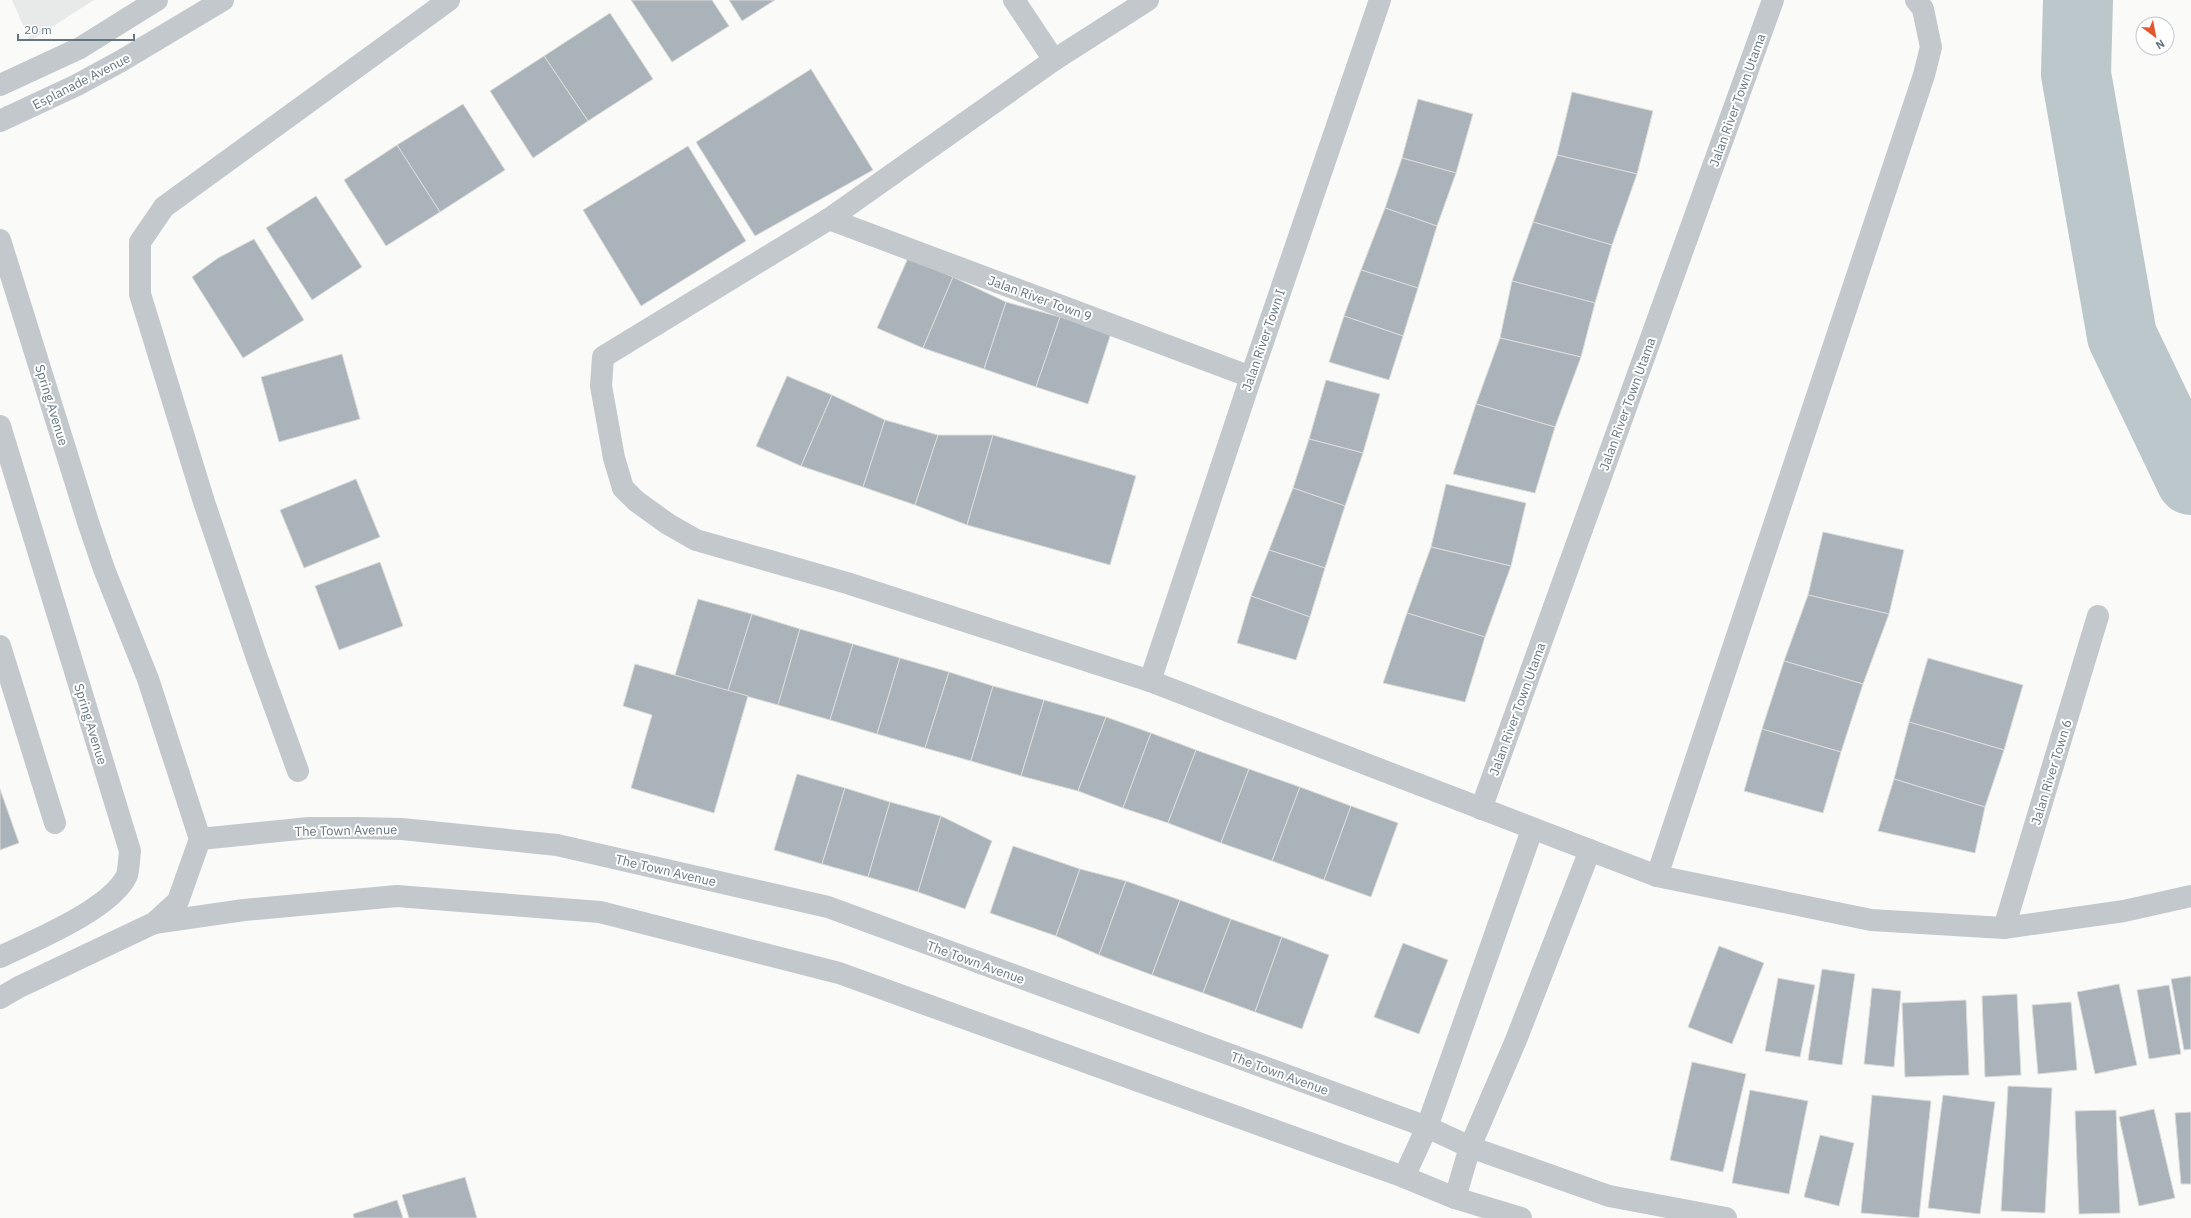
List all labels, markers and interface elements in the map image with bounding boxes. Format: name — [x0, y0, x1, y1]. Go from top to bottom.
scale bar — [18, 16, 134, 42]
north arrow — [2135, 16, 2175, 56]
text: 20 m — [24, 22, 52, 37]
street label: Jalan River Town Utama — [1706, 31, 1769, 169]
text: N — [2153, 36, 2167, 53]
street label: Esplanade Avenue — [30, 49, 133, 113]
street label: Jalan River Town 9 — [986, 272, 1094, 325]
street label: Jalan River Town I — [1238, 287, 1289, 393]
street label: Jalan River Town Utama — [1596, 335, 1659, 473]
street label: Spring Avenue — [31, 363, 72, 448]
street label: Jalan River Town Utama — [1486, 640, 1549, 778]
street label: Spring Avenue — [70, 682, 111, 767]
street label: Jalan River Town 6 — [2027, 717, 2076, 827]
street label: The Town Avenue — [295, 821, 397, 840]
street label: The Town Avenue — [614, 851, 718, 890]
street label: The Town Avenue — [925, 937, 1027, 988]
street label: The Town Avenue — [1229, 1048, 1331, 1099]

